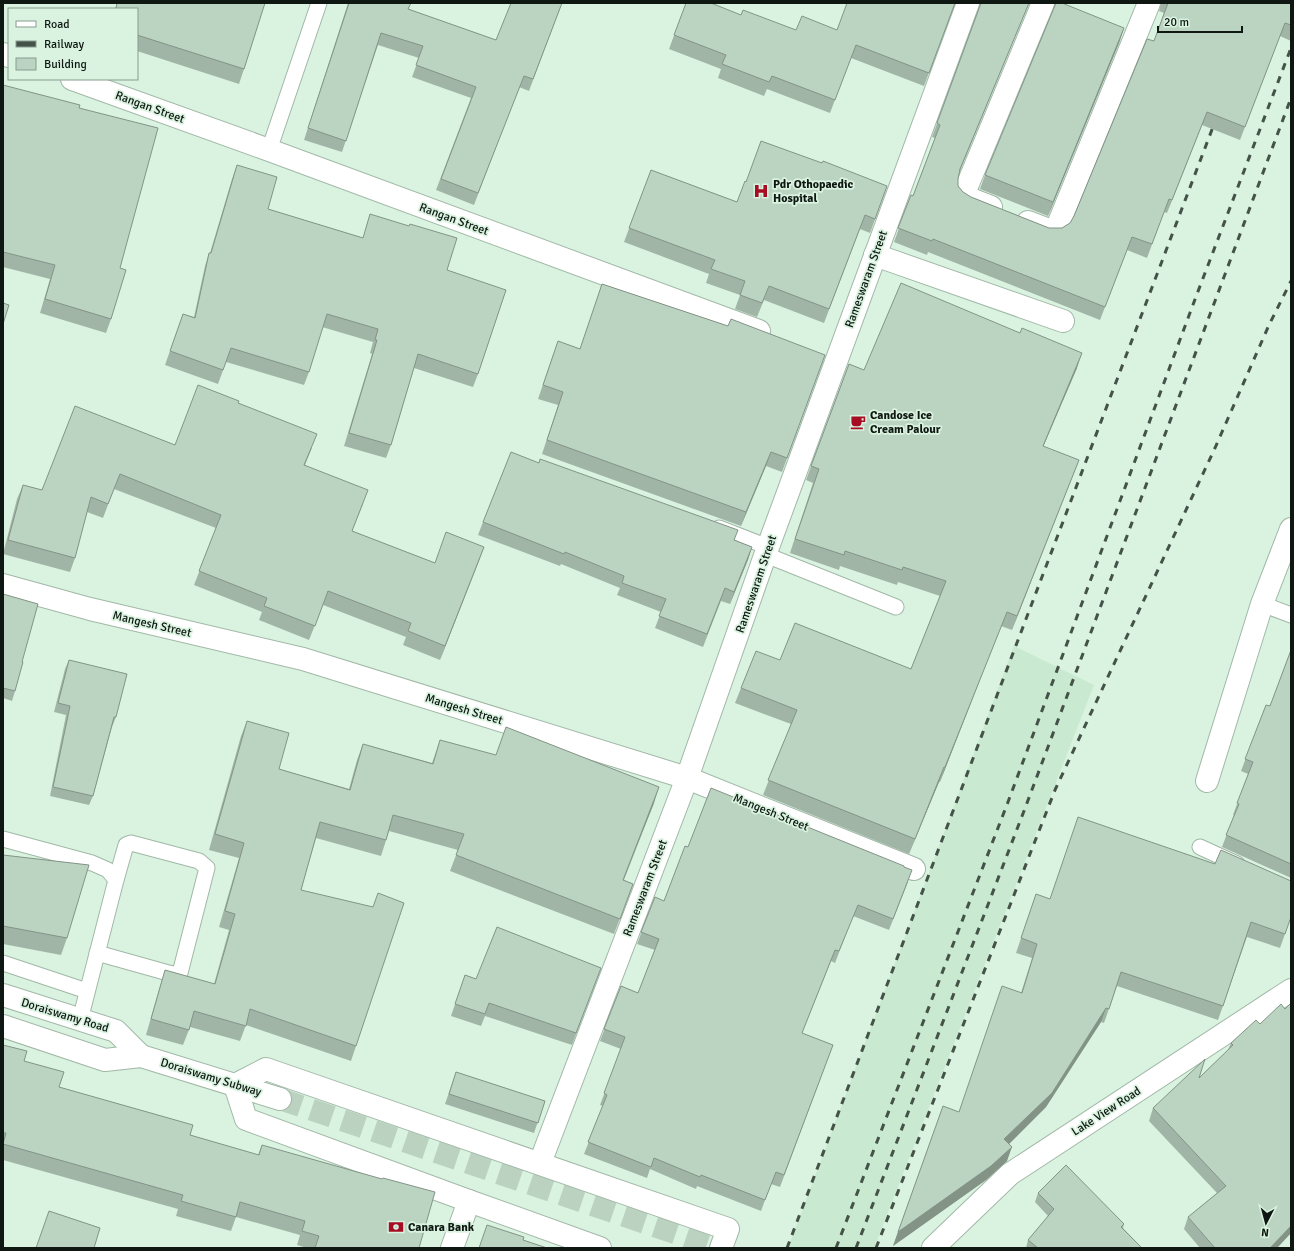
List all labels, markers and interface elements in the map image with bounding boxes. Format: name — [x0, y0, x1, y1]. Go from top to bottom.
legend — [8, 8, 138, 80]
scale bar — [1158, 8, 1242, 34]
text: 20 m — [1164, 15, 1189, 30]
text: Road — [44, 17, 70, 32]
text: Railway — [44, 37, 84, 52]
text: Building — [44, 57, 87, 72]
street label: Rangan Street — [113, 88, 187, 127]
place label: Pdr Othopaedic Hospital — [773, 177, 854, 206]
hospital icon: Pdr Othopaedic Hospital — [752, 182, 770, 200]
street label: Rangan Street — [417, 200, 491, 239]
street label: Rameswaram Street — [842, 228, 891, 330]
place label: Candose Ice Cream Palour — [870, 408, 941, 437]
cafe icon: Candose Ice Cream Palour — [849, 413, 867, 431]
street label: Rameswaram Street — [733, 533, 780, 635]
street label: Mangesh Street — [111, 608, 193, 641]
street label: Mangesh Street — [423, 691, 504, 728]
street label: Mangesh Street — [731, 790, 811, 834]
street label: Rameswaram Street — [620, 838, 671, 939]
street label: Doraiswamy Road — [19, 995, 111, 1036]
street label: Doraiswamy Subway — [159, 1055, 264, 1100]
street label: Lake View Road — [1069, 1083, 1144, 1139]
north arrow — [1246, 1203, 1286, 1243]
bank icon: Canara Bank — [387, 1218, 405, 1236]
place label: Canara Bank — [408, 1220, 475, 1235]
text: N — [1261, 1226, 1269, 1239]

